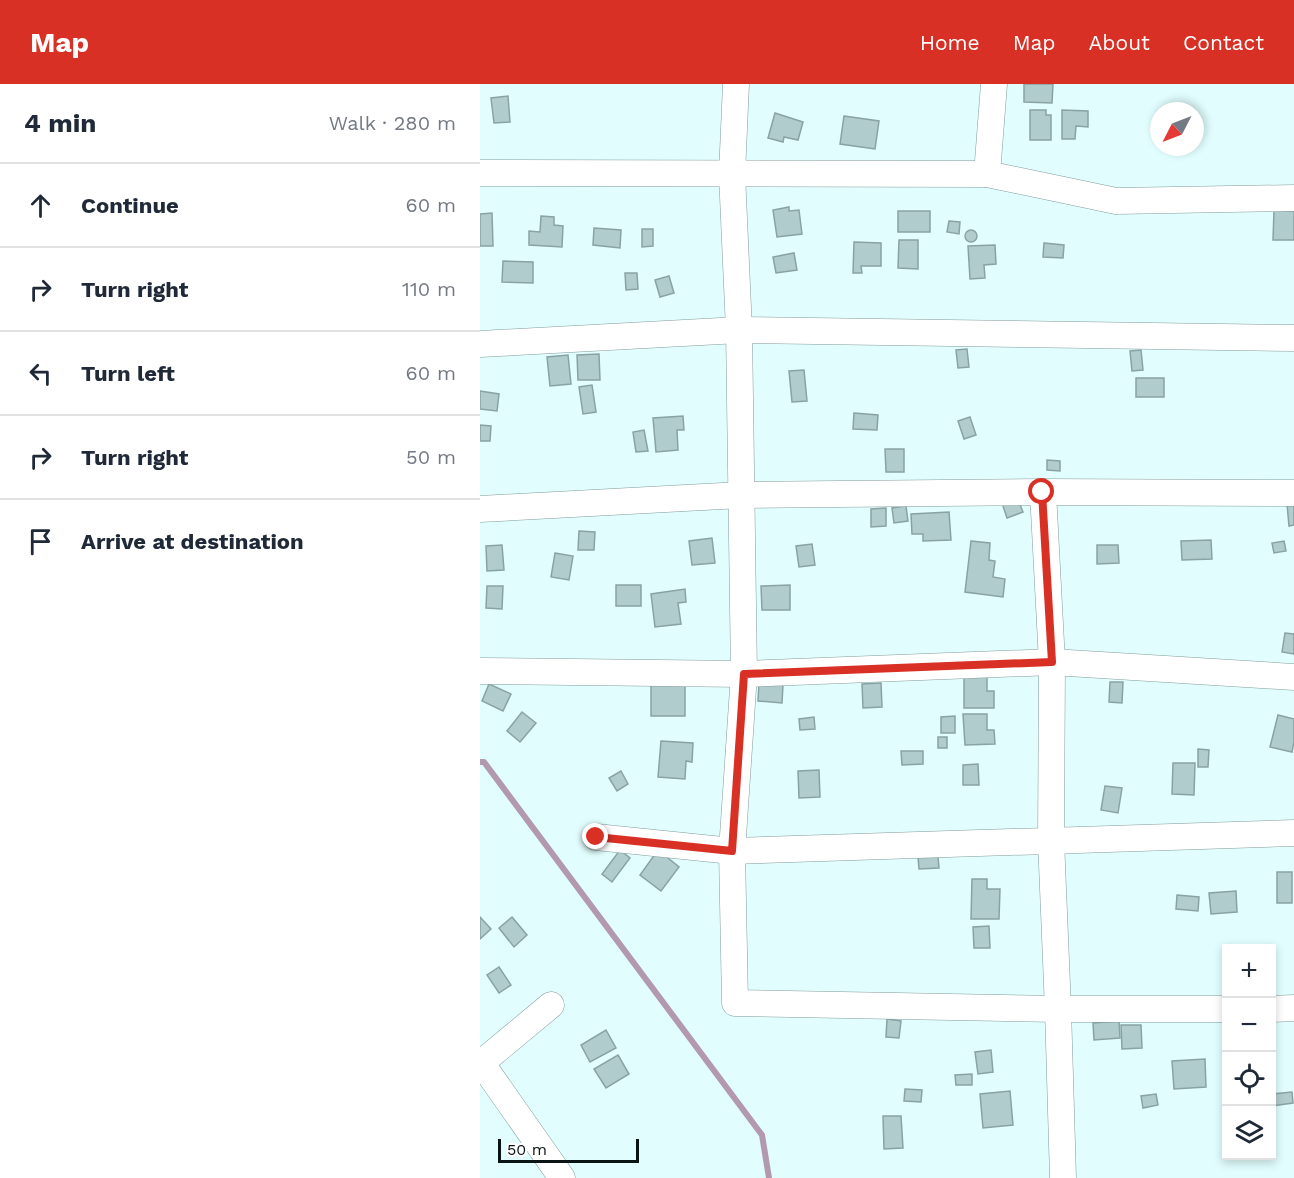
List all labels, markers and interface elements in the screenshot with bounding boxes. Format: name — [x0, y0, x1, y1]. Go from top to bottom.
text: Map — [30, 26, 89, 59]
text: Home — [920, 30, 980, 55]
text: Map — [1013, 30, 1056, 55]
text: About — [1089, 30, 1150, 55]
text: Contact — [1183, 30, 1264, 55]
north arrow — [1150, 102, 1204, 156]
text: 4 min — [24, 108, 96, 138]
text: Walk · 280 m — [329, 111, 456, 135]
icon: ahead — [24, 189, 57, 222]
text: Continue — [81, 193, 179, 218]
text: 60 m — [406, 193, 456, 217]
icon: right — [24, 273, 57, 306]
text: Turn right — [81, 277, 188, 302]
text: 110 m — [402, 277, 456, 301]
icon: left — [24, 357, 57, 390]
text: Turn left — [81, 361, 175, 386]
text: 60 m — [406, 361, 456, 385]
icon: right — [24, 441, 57, 474]
text: Turn right — [81, 445, 188, 470]
text: 50 m — [406, 445, 456, 469]
route start — [1028, 478, 1054, 504]
icon: arrive — [24, 525, 57, 558]
text: Arrive at destination — [81, 529, 304, 554]
route end — [582, 823, 608, 849]
map controls — [1222, 944, 1276, 1160]
button: + — [1222, 944, 1276, 998]
button: − — [1222, 998, 1276, 1052]
button: locate — [1222, 1052, 1276, 1106]
button: layers — [1222, 1106, 1276, 1160]
scale bar — [498, 1136, 639, 1164]
text: 50 m — [507, 1140, 547, 1159]

